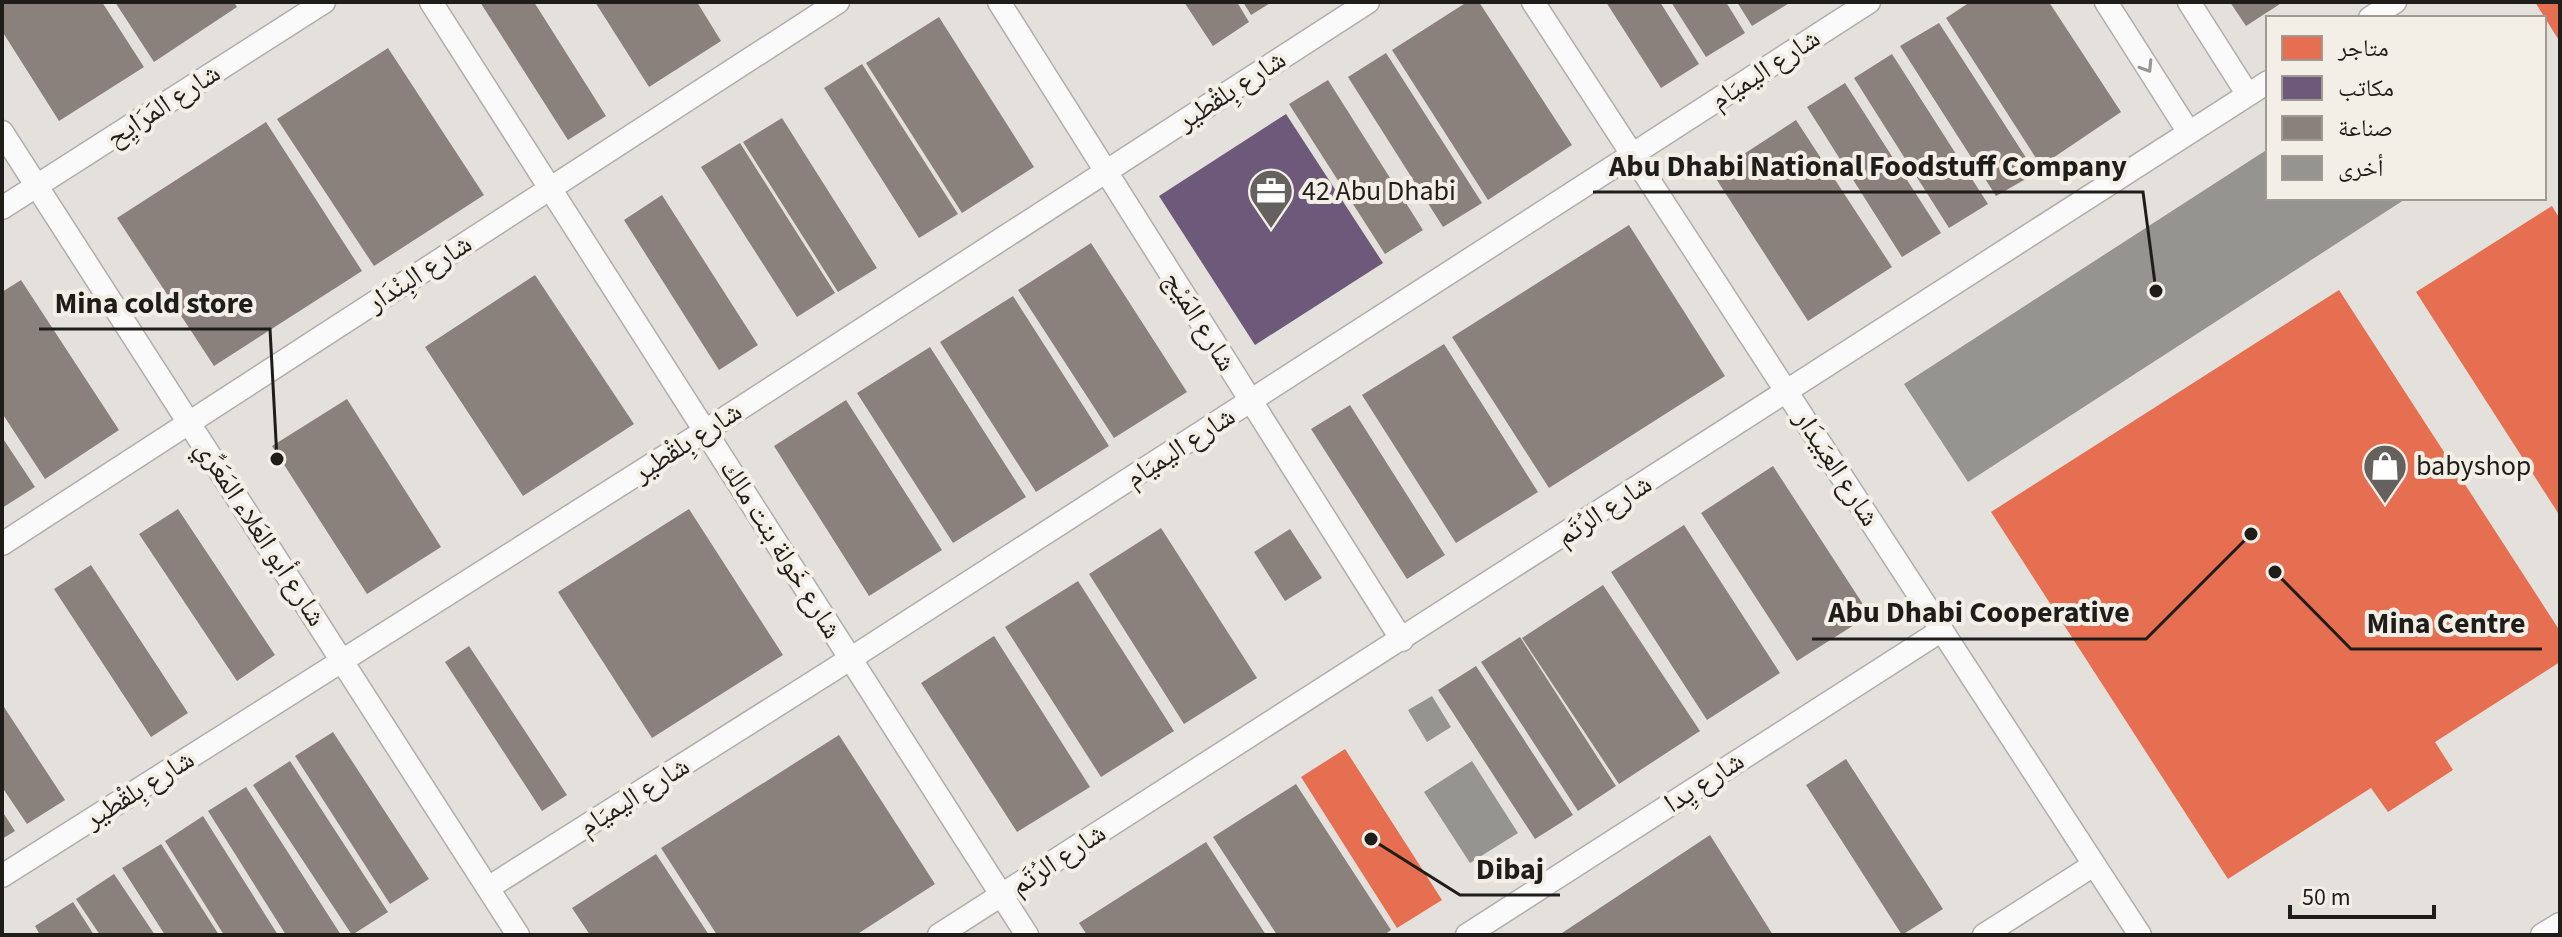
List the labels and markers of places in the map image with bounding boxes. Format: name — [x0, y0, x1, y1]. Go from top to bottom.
callout: Abu Dhabi National Foodstuff Company — [1593, 138, 2143, 192]
office icon: 42 Abu Dhabi — [1247, 167, 1295, 230]
place label: 42 Abu Dhabi — [1302, 171, 1456, 211]
callout: Mina cold store — [39, 275, 270, 329]
shop icon: babyshop — [2361, 442, 2409, 505]
place label: babyshop — [2416, 446, 2531, 486]
callout: Abu Dhabi Cooperative — [1812, 585, 2146, 639]
callout: Mina Centre — [2351, 595, 2542, 649]
callout: Dibaj — [1460, 841, 1560, 895]

